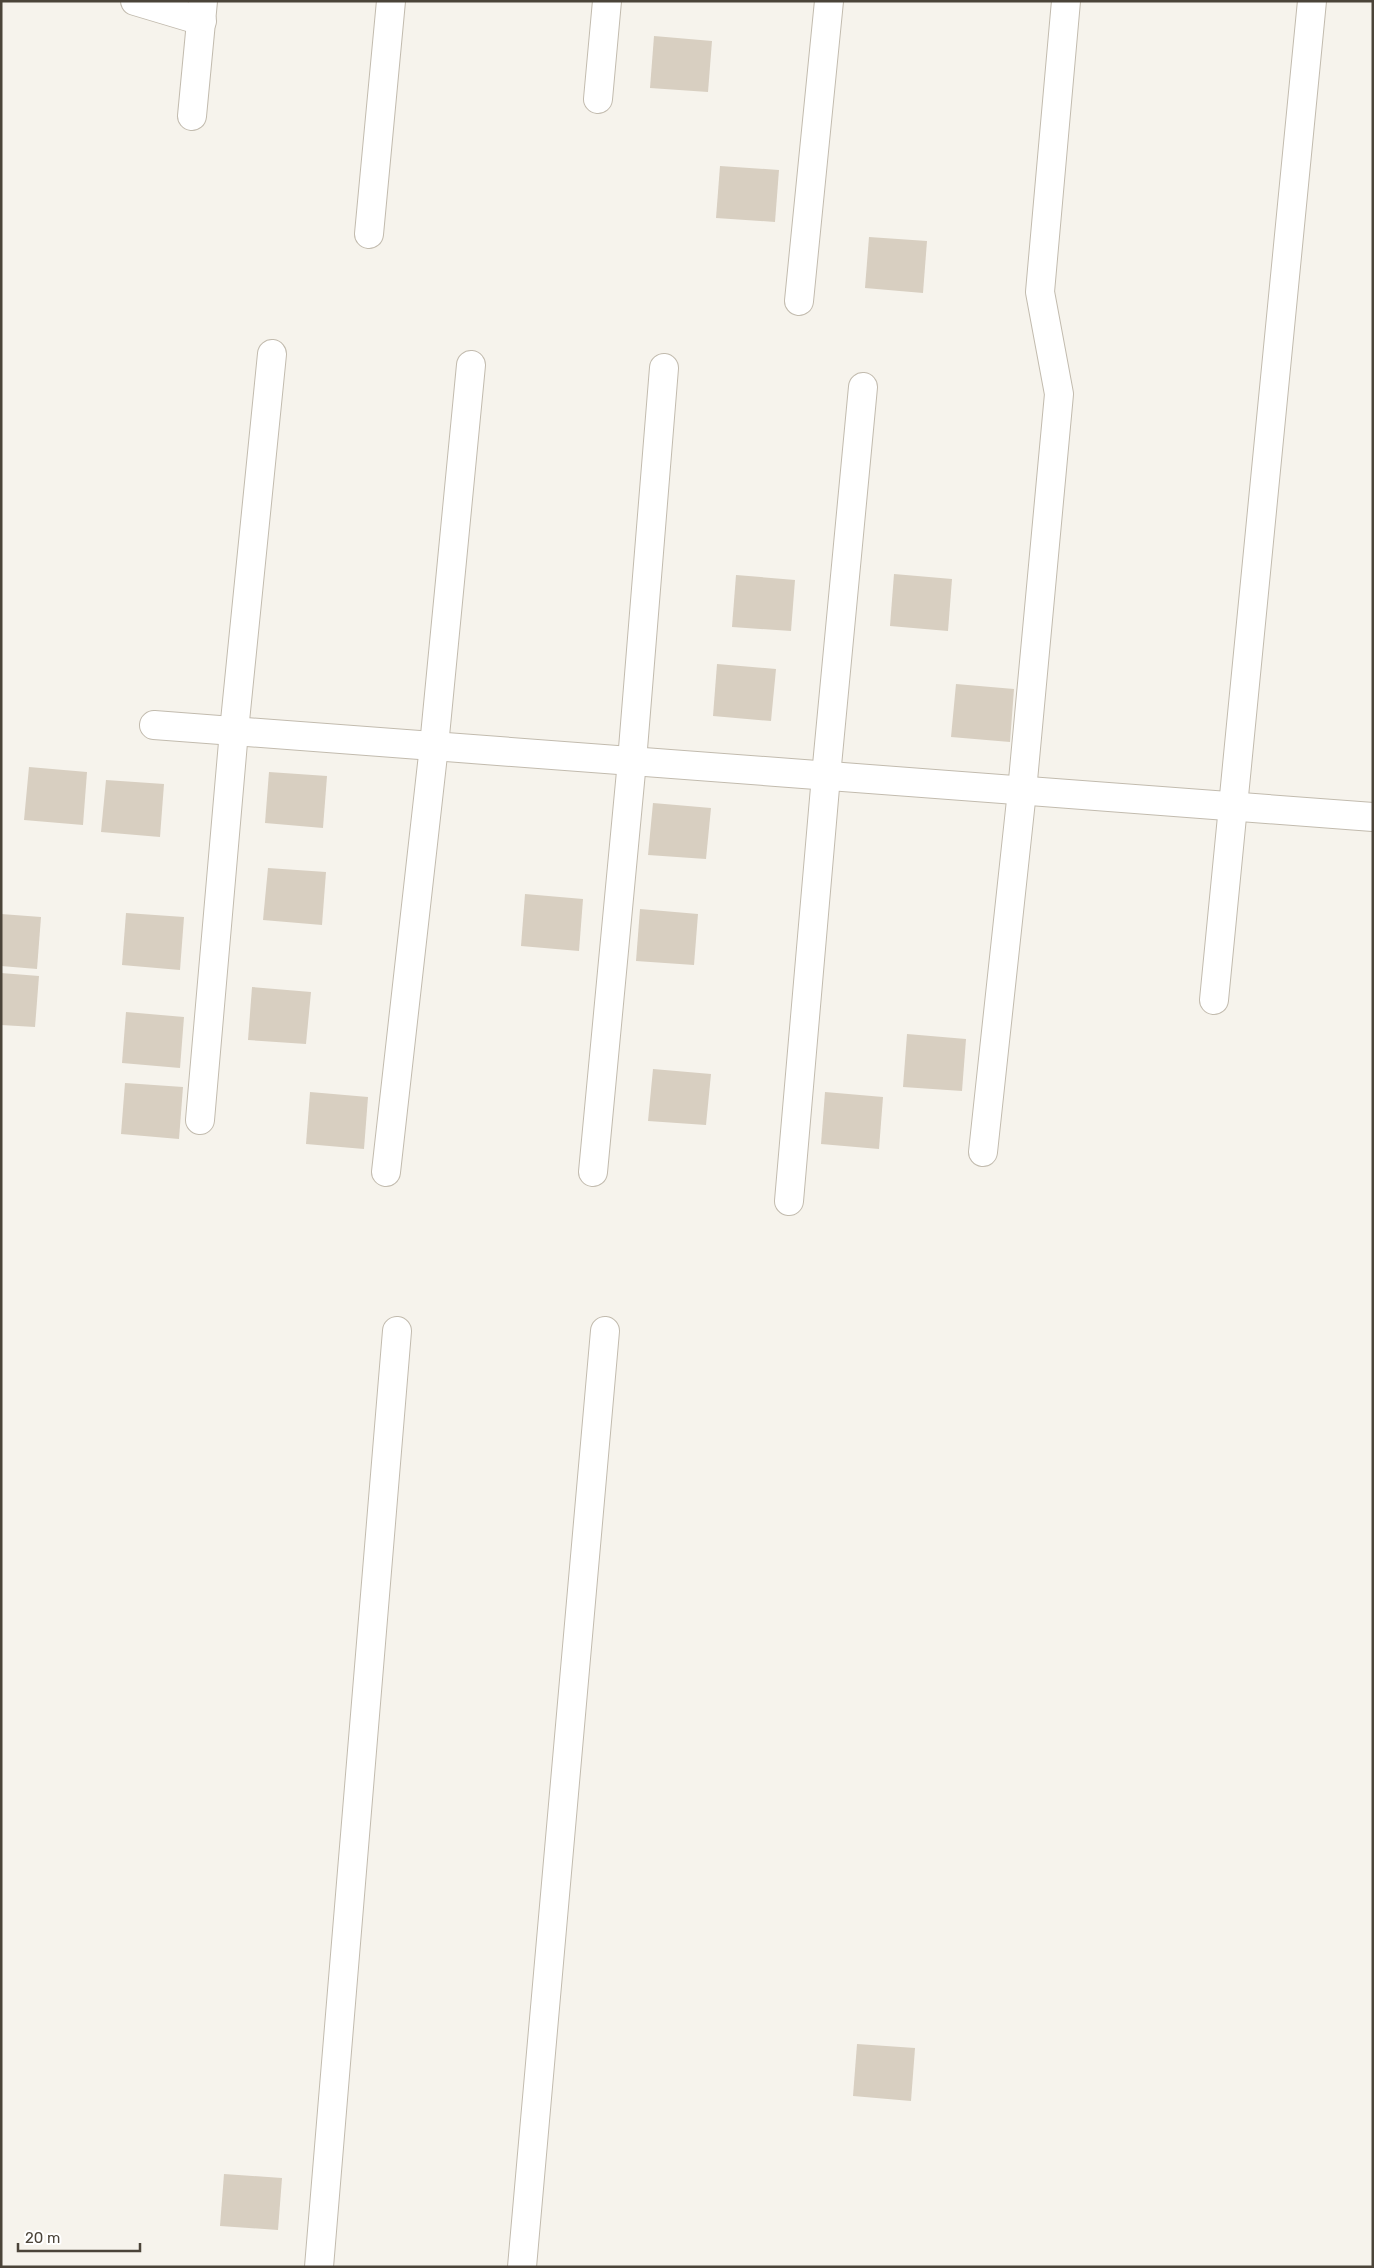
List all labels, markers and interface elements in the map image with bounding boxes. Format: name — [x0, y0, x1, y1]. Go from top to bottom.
scale bar — [18, 2220, 140, 2252]
text: 20 m — [25, 2229, 60, 2247]

